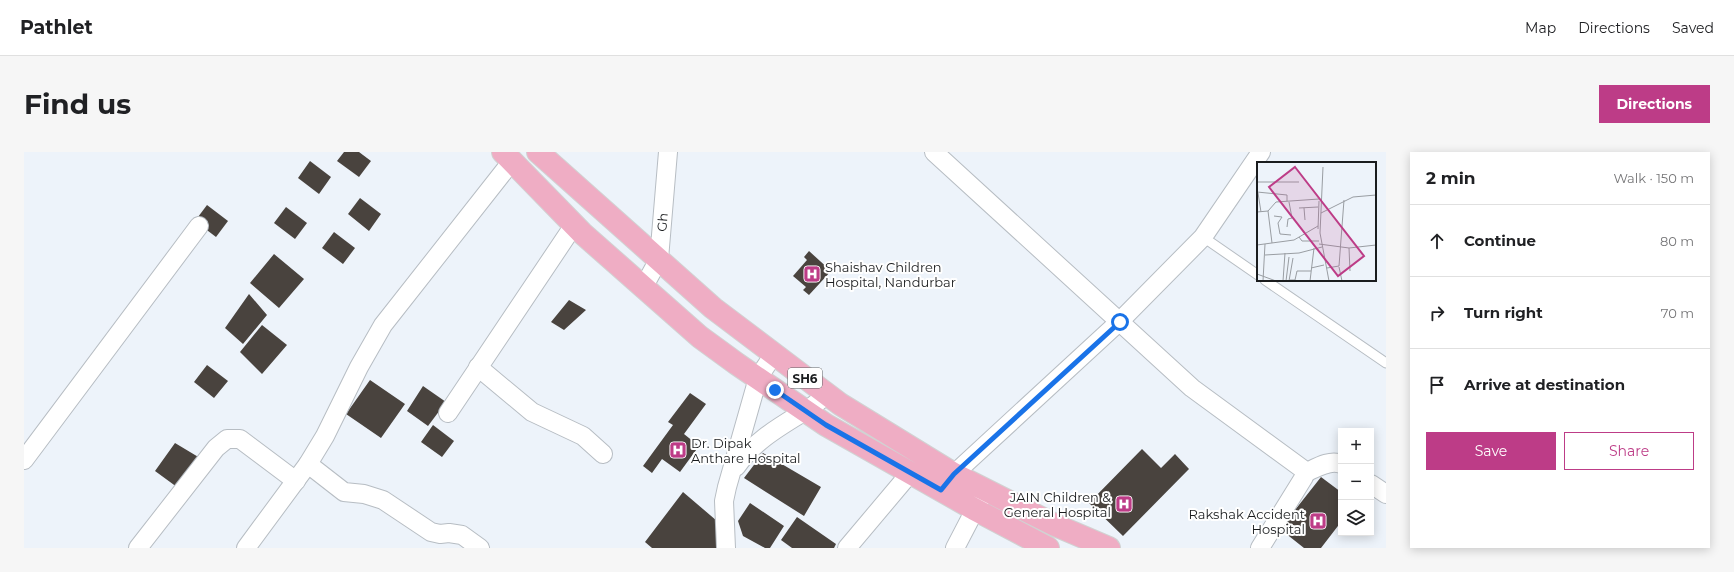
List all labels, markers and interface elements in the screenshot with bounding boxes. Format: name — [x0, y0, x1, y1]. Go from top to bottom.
text: Pathlet — [20, 16, 93, 39]
text: Map — [1525, 19, 1556, 37]
text: Directions — [1578, 19, 1650, 37]
text: Saved — [1672, 19, 1714, 37]
button: Directions — [1599, 85, 1710, 123]
text: Find us — [24, 87, 131, 121]
inset map — [1257, 162, 1376, 281]
text: 2 min — [1426, 168, 1476, 188]
text: Walk · 150 m — [1613, 170, 1694, 186]
street label: Gh — [653, 212, 671, 232]
icon: ahead — [1426, 230, 1448, 252]
text: Continue — [1464, 231, 1536, 250]
text: 80 m — [1660, 233, 1694, 249]
place label: Shaishav Children Hospital, Nandurbar — [825, 259, 956, 290]
hospital icon: Shaishav Children Hospital, Nandurbar — [802, 264, 822, 284]
icon: right — [1426, 302, 1448, 324]
text: Turn right — [1464, 303, 1543, 322]
text: 70 m — [1661, 305, 1694, 321]
route start — [1111, 313, 1129, 331]
road number: SH6 — [788, 368, 822, 388]
icon: arrive — [1426, 374, 1448, 396]
text: Arrive at destination — [1464, 375, 1625, 394]
route end — [766, 381, 784, 399]
map controls — [1338, 428, 1374, 536]
button: + — [1338, 428, 1374, 464]
button: Save — [1426, 432, 1556, 470]
button: Share — [1564, 432, 1694, 470]
place label: Dr. Dipak Anthare Hospital — [691, 435, 801, 466]
hospital icon: Dr. Dipak Anthare Hospital — [668, 440, 688, 460]
button: − — [1338, 464, 1374, 500]
place label: JAIN Children & General Hospital — [1004, 489, 1111, 520]
hospital icon: JAIN Children & General Hospital — [1114, 494, 1134, 514]
button: layers — [1338, 500, 1374, 536]
place label: Rakshak Accident Hospital — [1189, 506, 1305, 537]
hospital icon: Rakshak Accident Hospital — [1308, 511, 1328, 531]

